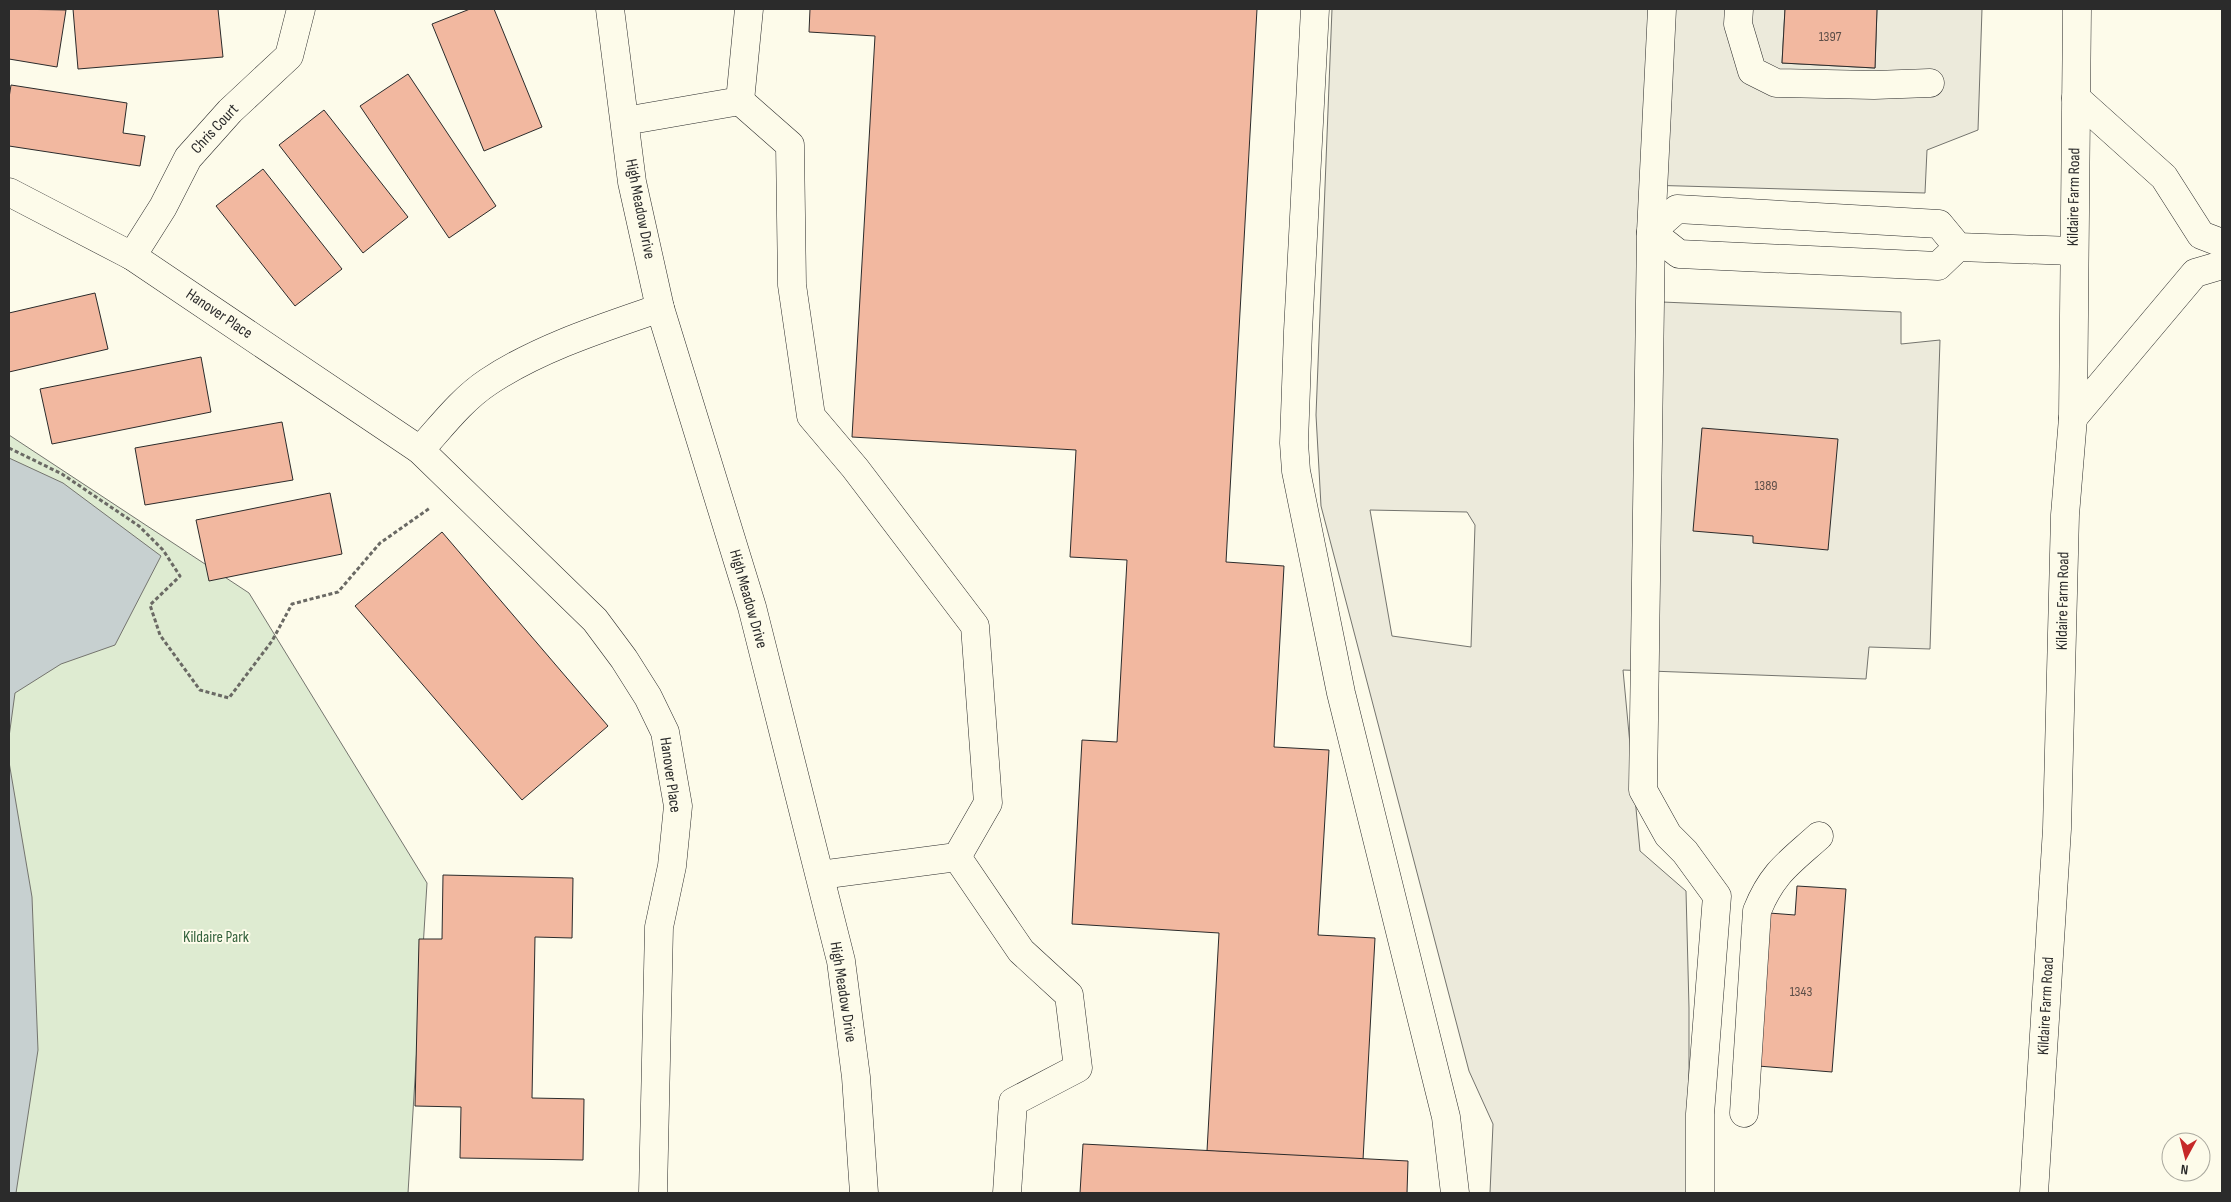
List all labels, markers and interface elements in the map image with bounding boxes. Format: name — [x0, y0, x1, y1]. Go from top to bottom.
house number: 1397 — [1819, 28, 1842, 45]
street label: Chris Court — [187, 100, 243, 158]
street label: Kildaire Farm Road — [2064, 148, 2084, 246]
street label: High Meadow Drive — [621, 157, 659, 261]
street label: Hanover Place — [182, 285, 256, 343]
house number: 1389 — [1754, 477, 1778, 494]
street label: High Meadow Drive — [725, 548, 771, 650]
street label: Kildaire Farm Road — [2053, 552, 2073, 650]
street label: Hanover Place — [655, 736, 685, 814]
park label: Kildaire Park — [183, 928, 249, 947]
street label: High Meadow Drive — [826, 940, 860, 1044]
street label: Kildaire Farm Road — [2034, 956, 2058, 1056]
house number: 1343 — [1790, 983, 1812, 1000]
north arrow — [2161, 1132, 2211, 1182]
text: N — [2180, 1161, 2189, 1178]

